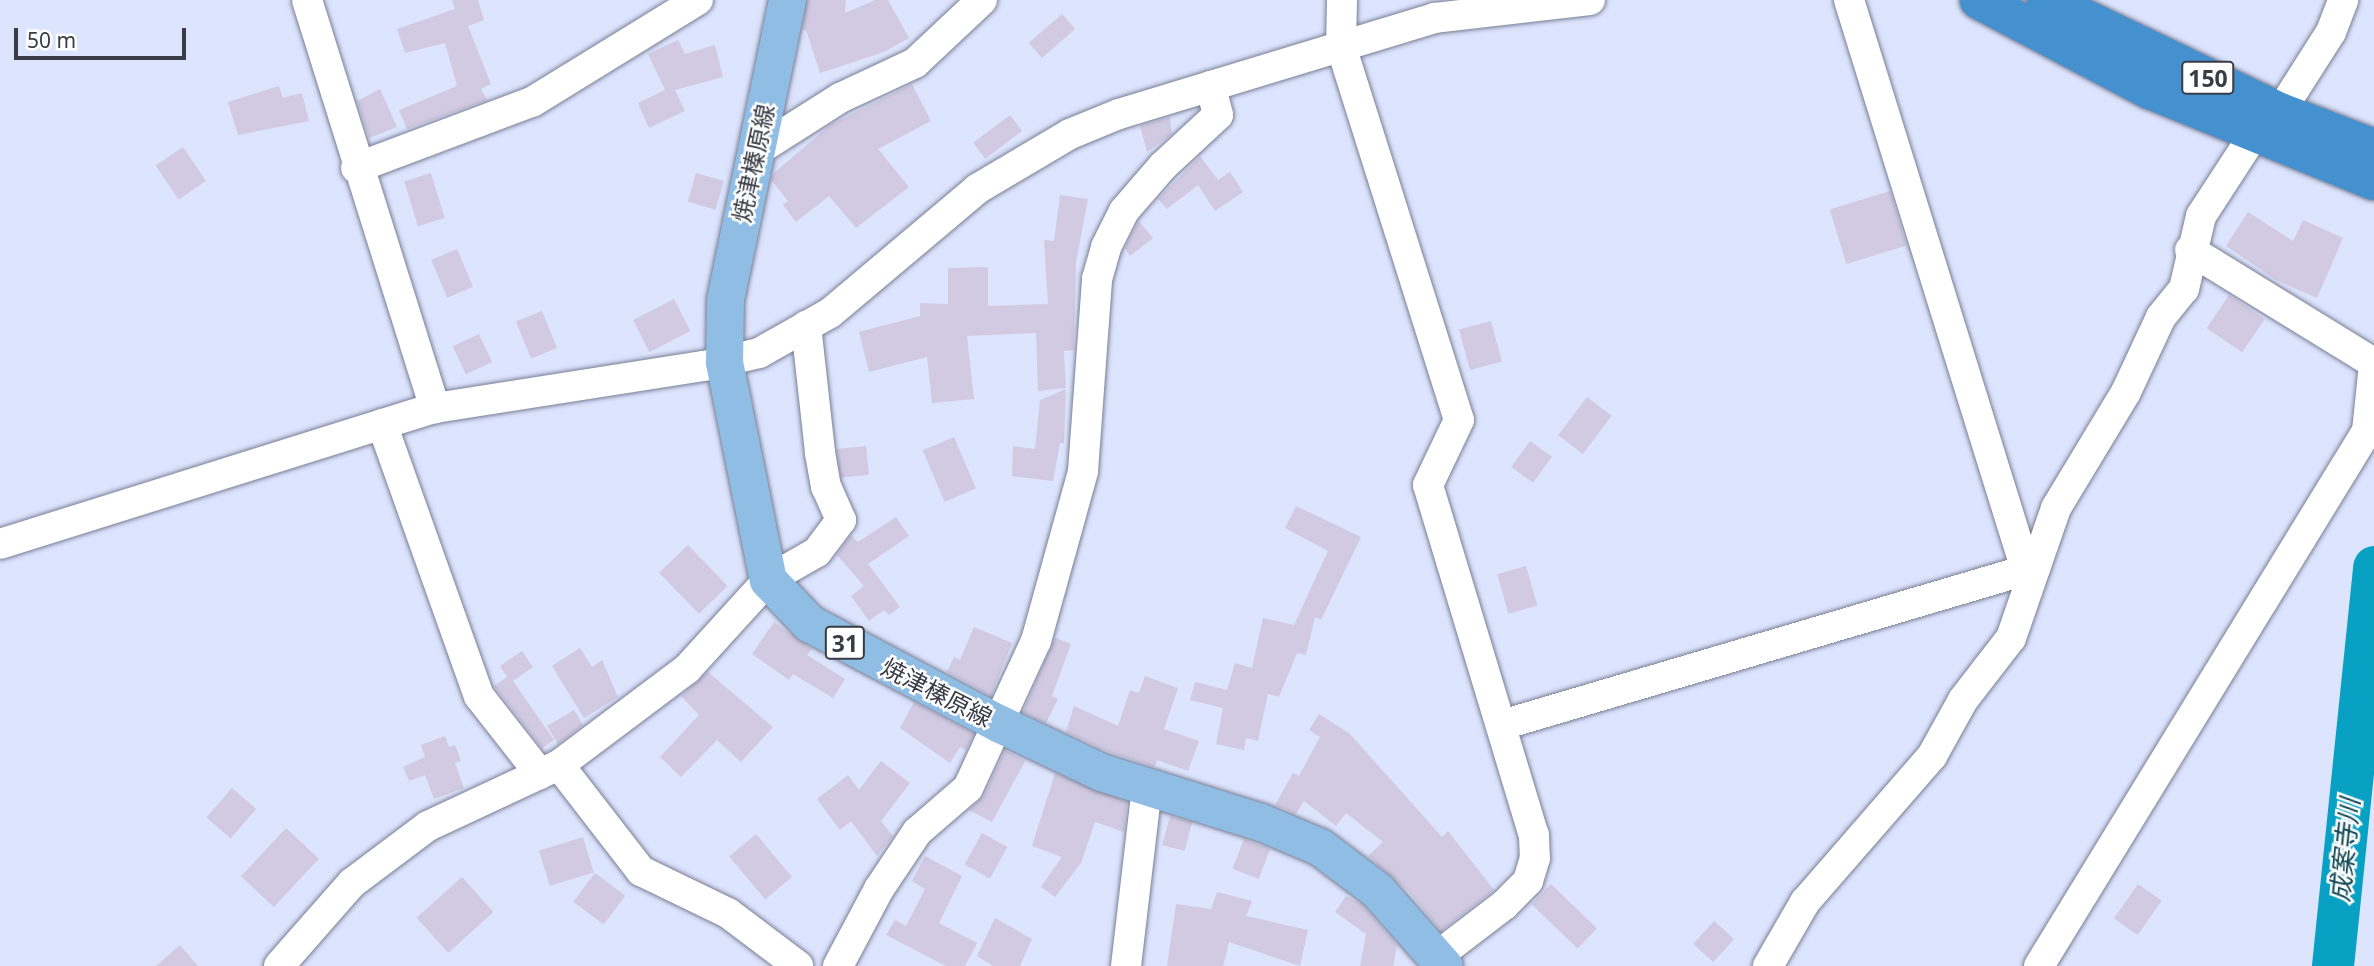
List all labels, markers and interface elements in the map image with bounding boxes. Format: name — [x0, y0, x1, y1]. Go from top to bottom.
scale bar — [18, 14, 189, 58]
text: 50 m — [27, 26, 76, 54]
road number: 150 — [2180, 58, 2236, 97]
street label: 焼津榛原線 — [726, 101, 780, 225]
road number: 31 — [824, 624, 866, 663]
street label: 焼津榛原線 — [877, 652, 997, 732]
water label: 成案寺川 — [2324, 797, 2366, 903]

